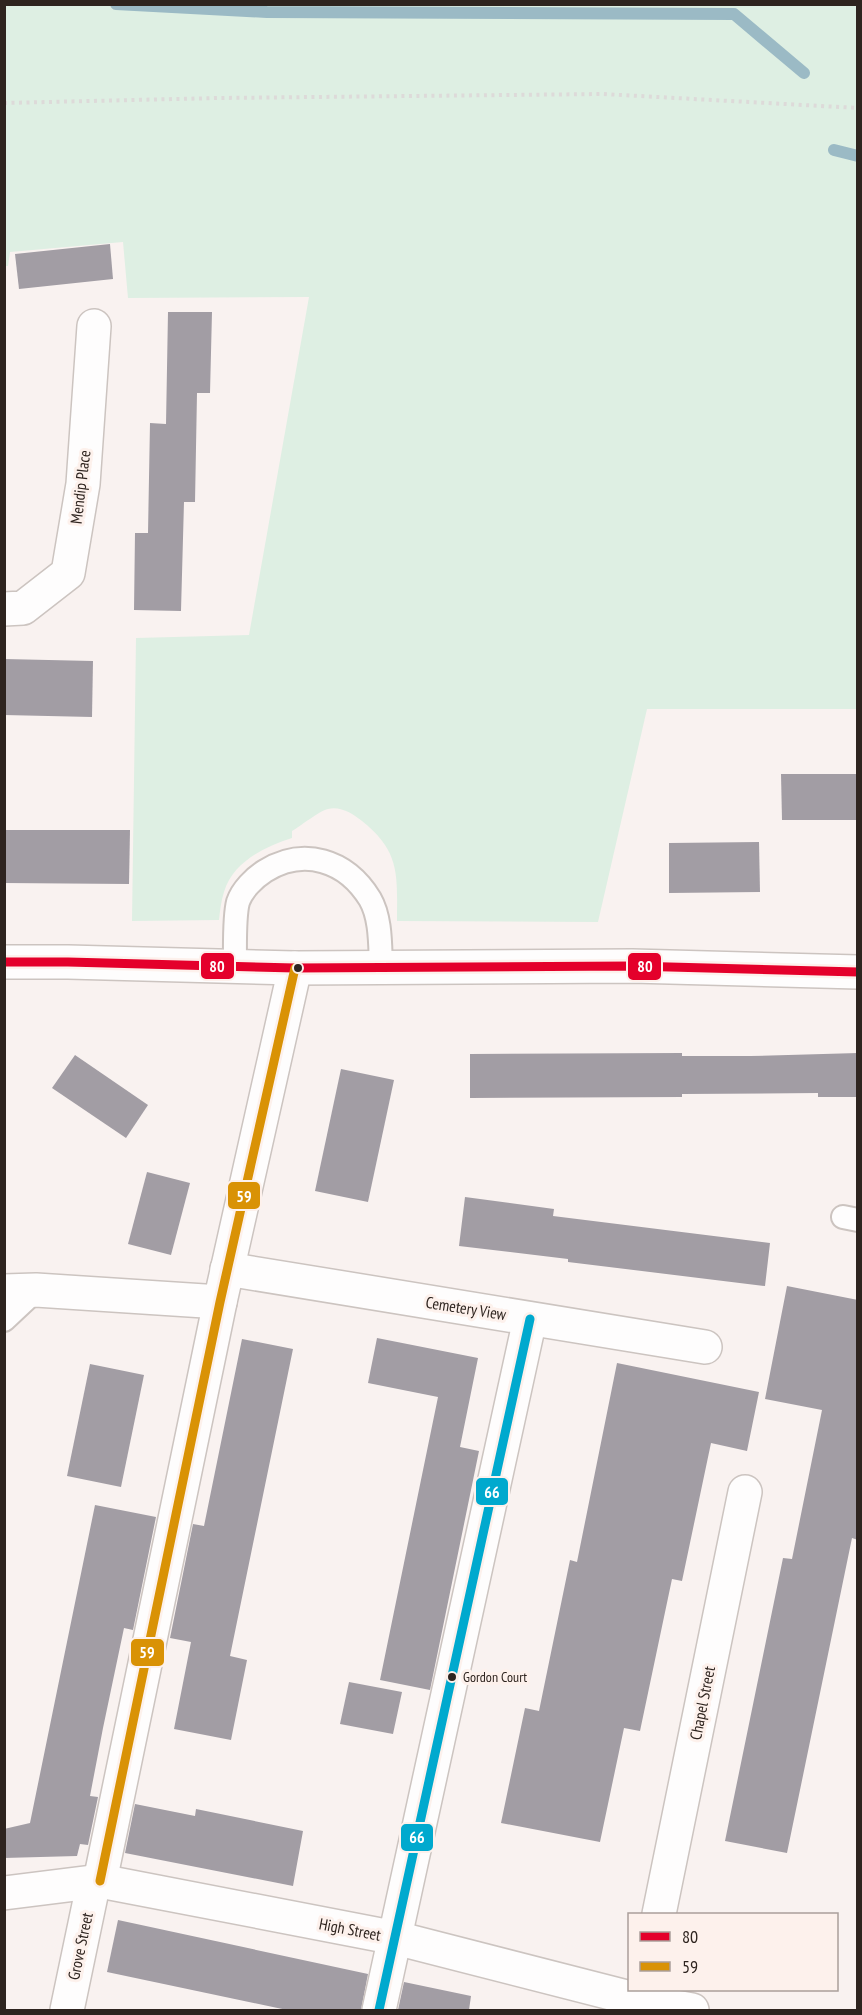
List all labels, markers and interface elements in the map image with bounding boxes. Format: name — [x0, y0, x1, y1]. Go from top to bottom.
street label: Mendip Place — [66, 449, 94, 525]
line badge: 80 — [200, 952, 235, 980]
line badge: 80 — [627, 952, 662, 981]
text: 80 — [209, 956, 225, 976]
text: 80 — [637, 956, 653, 976]
unlabelled marker — [292, 962, 304, 974]
line badge: 59 — [227, 1181, 261, 1210]
text: 59 — [236, 1186, 252, 1206]
street label: Cemetery View — [424, 1292, 508, 1324]
line badge: 66 — [475, 1477, 509, 1506]
text: 66 — [484, 1482, 500, 1502]
line badge: 59 — [130, 1638, 165, 1667]
text: 59 — [139, 1642, 155, 1662]
street label: Chapel Street — [685, 1664, 719, 1742]
place label: Gordon Court — [463, 1668, 527, 1686]
marker: Gordon Court — [446, 1671, 458, 1683]
line badge: 66 — [400, 1823, 434, 1852]
text: 66 — [409, 1827, 425, 1847]
street label: Grove Street — [63, 1910, 97, 1982]
street label: High Street — [317, 1913, 383, 1945]
legend — [628, 1913, 838, 1991]
text: 80 — [682, 1925, 698, 1948]
text: 59 — [682, 1955, 698, 1978]

